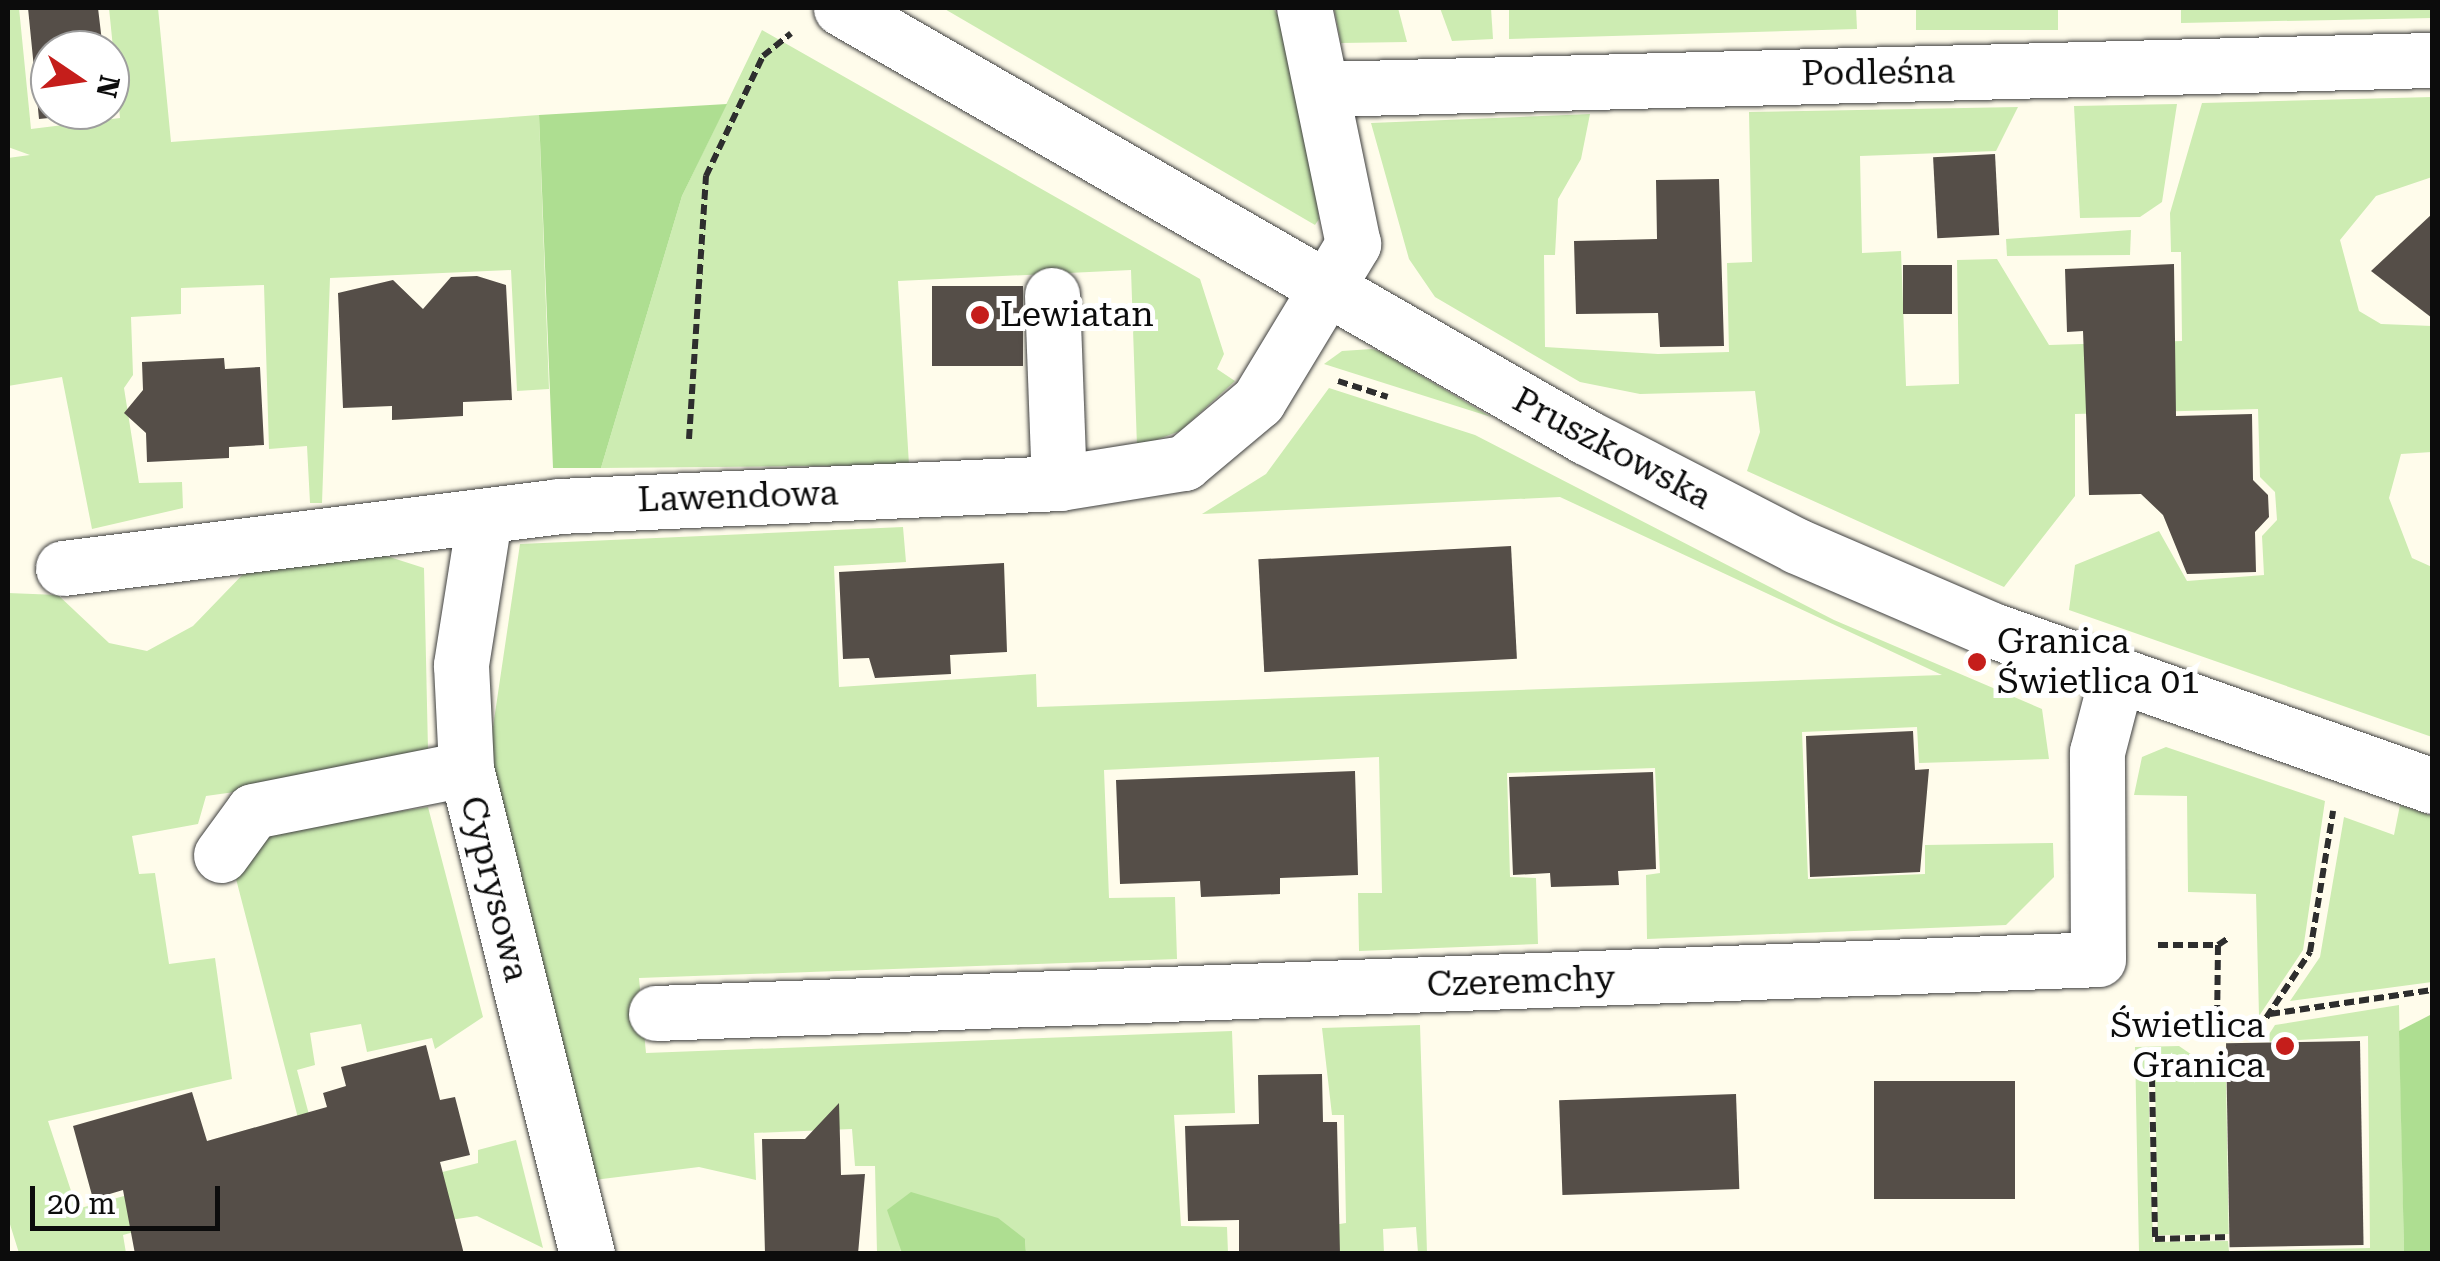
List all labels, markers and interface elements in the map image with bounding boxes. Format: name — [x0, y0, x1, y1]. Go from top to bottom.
north arrow — [30, 30, 130, 130]
street label: Podleśna — [1801, 51, 1955, 95]
text: N — [89, 72, 126, 101]
place label: Lewiatan — [1000, 294, 1154, 336]
marker: Lewiatan — [969, 304, 991, 326]
street label: Pruszkowska — [1506, 379, 1718, 519]
street label: Lawendowa — [637, 473, 839, 521]
place label: Granica Świetlica 01 — [1997, 621, 2200, 703]
marker: Granica Świetlica 01 — [1966, 651, 1988, 673]
street label: Cyprysowa — [451, 792, 537, 986]
street label: Czeremchy — [1426, 958, 1616, 1006]
place label: Świetlica Granica — [2110, 1005, 2265, 1087]
marker: Świetlica Granica — [2274, 1035, 2296, 1057]
scale bar — [35, 1166, 225, 1228]
text: 20 m — [47, 1186, 116, 1221]

